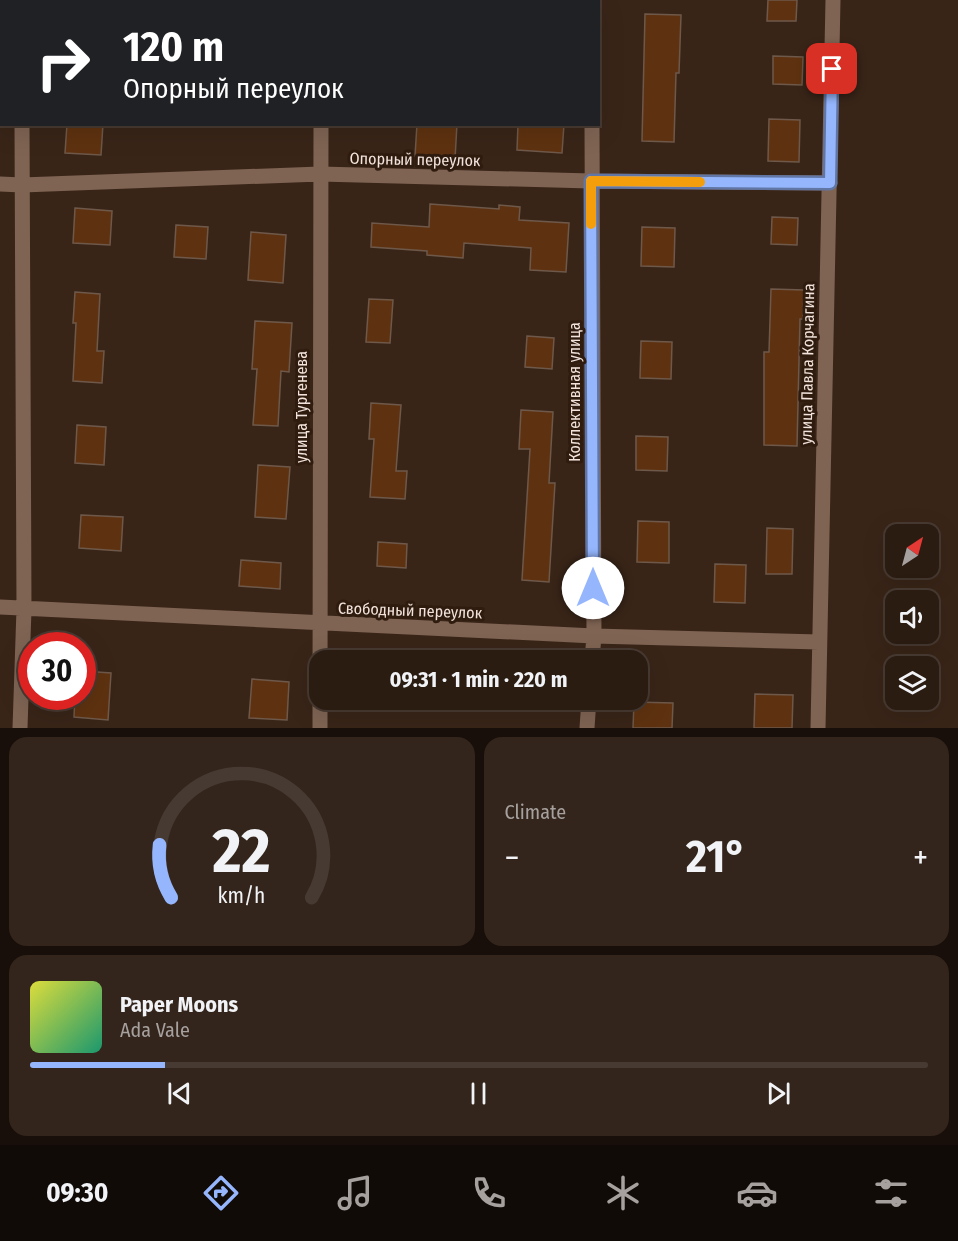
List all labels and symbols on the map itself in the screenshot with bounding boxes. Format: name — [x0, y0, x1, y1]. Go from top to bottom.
pin — [806, 43, 857, 94]
street label: Опорный переулок — [349, 149, 481, 170]
street label: улица Павла Корчагина — [797, 283, 818, 445]
street label: Коллективная улица — [565, 322, 584, 462]
street label: улица Тургенева — [292, 351, 311, 463]
north arrow — [885, 524, 939, 578]
position arrow — [561, 556, 625, 620]
street label: Свободный переулок — [338, 598, 483, 623]
speed limit sign: 30 — [18, 632, 96, 710]

